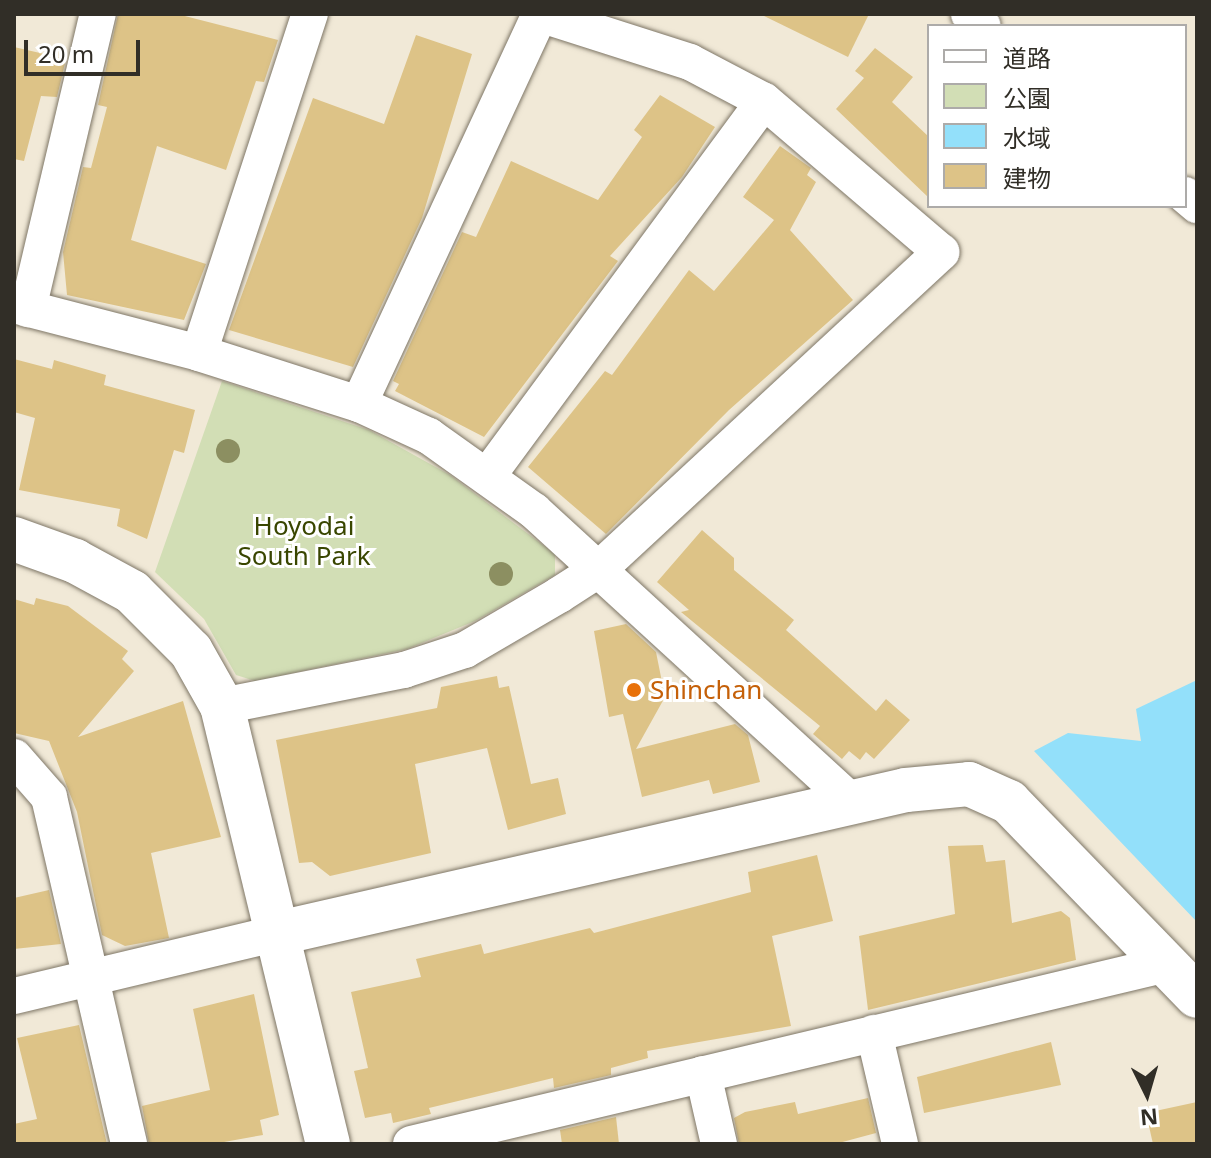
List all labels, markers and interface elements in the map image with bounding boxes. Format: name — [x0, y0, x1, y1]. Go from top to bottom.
scale bar — [28, 24, 144, 74]
legend — [927, 24, 1187, 208]
text: 20 m — [38, 37, 94, 70]
text: 道路 — [1003, 41, 1051, 74]
text: 公園 — [1003, 81, 1051, 114]
text: 水域 — [1003, 121, 1051, 154]
text: 建物 — [1003, 161, 1051, 194]
park label: Hoyodai South Park — [237, 510, 371, 572]
place label: Shinchan — [650, 674, 762, 706]
marker: Shinchan — [625, 681, 643, 699]
north arrow — [1107, 1054, 1187, 1134]
text: N — [1139, 1102, 1159, 1134]

